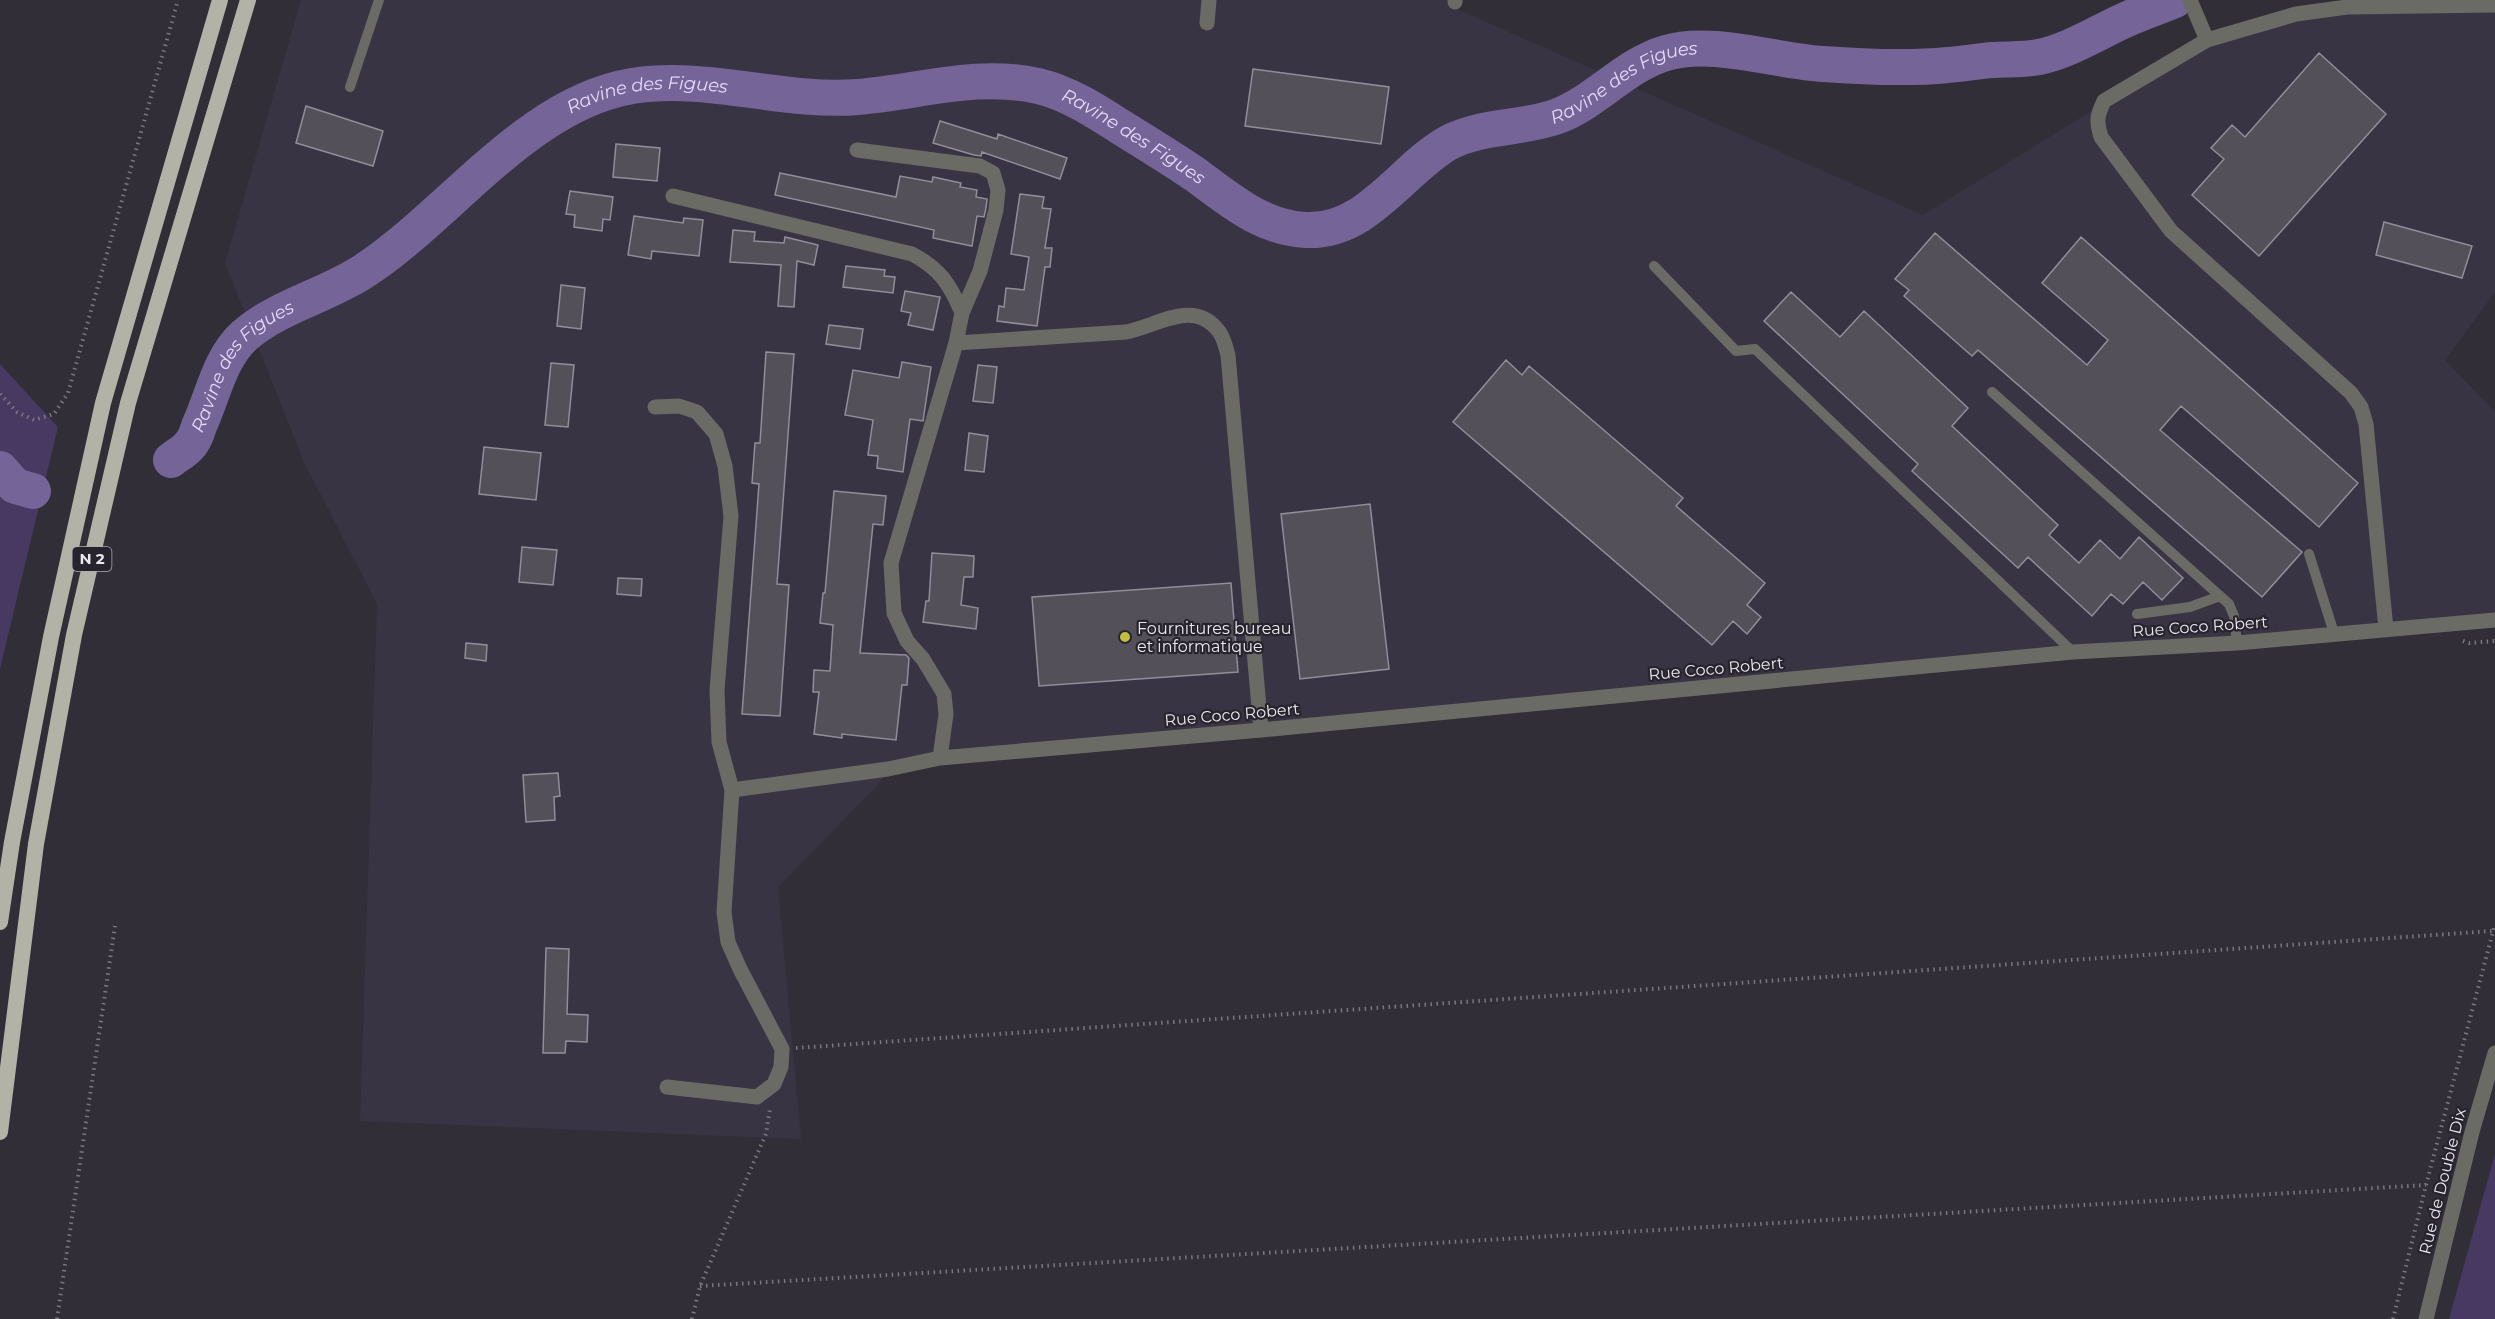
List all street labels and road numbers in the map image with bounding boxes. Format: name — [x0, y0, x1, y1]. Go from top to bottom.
road number: N 2 — [72, 547, 112, 571]
street label: Rue Coco Robert — [2132, 612, 2269, 641]
street label: Rue Coco Robert — [1648, 653, 1785, 684]
street label: Rue Coco Robert — [1164, 699, 1301, 730]
street label: Rue de Double Dix — [2415, 1106, 2470, 1256]

